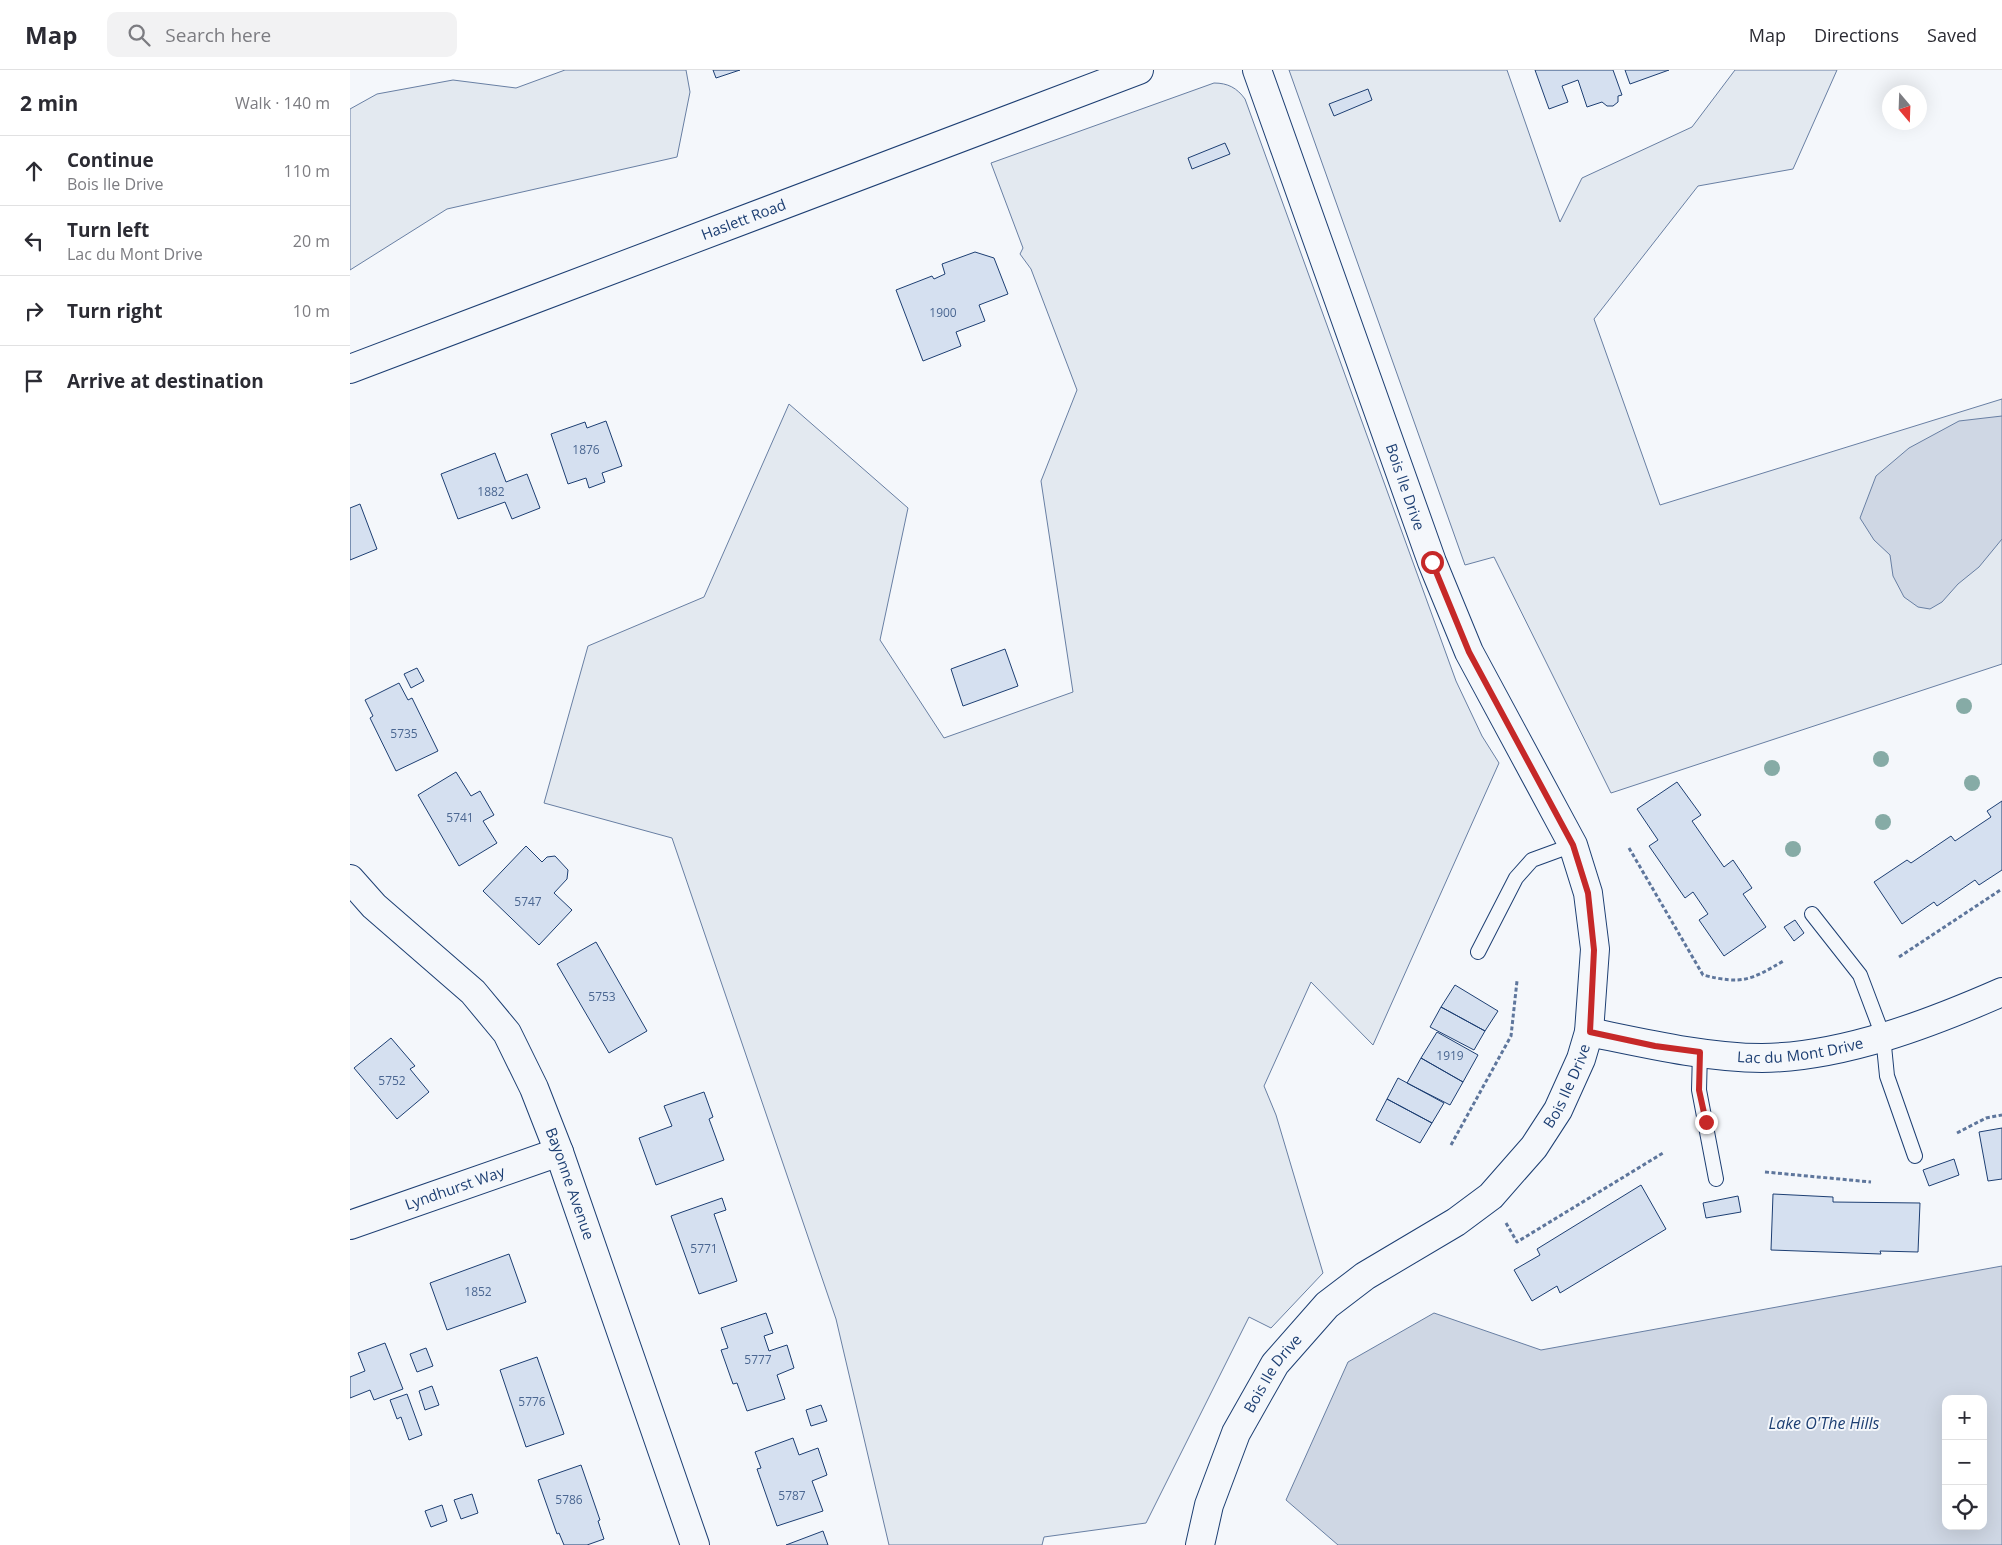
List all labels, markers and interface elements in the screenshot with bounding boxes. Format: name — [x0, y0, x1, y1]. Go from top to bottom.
search box — [107, 12, 457, 57]
text: Map — [25, 18, 77, 51]
icon: search — [125, 21, 153, 49]
text: Search here — [165, 22, 271, 48]
text: Map — [1749, 23, 1786, 47]
text: Directions — [1814, 23, 1899, 47]
text: Saved — [1927, 23, 1977, 47]
north arrow — [1882, 85, 1927, 130]
text: 2 min — [20, 89, 78, 117]
text: Walk · 140 m — [235, 92, 330, 114]
text: Continue — [67, 147, 154, 173]
icon: ahead — [20, 157, 48, 185]
text: 110 m — [284, 160, 330, 182]
text: Bois Ile Drive — [67, 173, 164, 195]
street label: Haslett Road — [698, 194, 789, 244]
text: Turn left — [67, 217, 149, 243]
icon: left — [20, 227, 48, 255]
text: 20 m — [293, 230, 330, 252]
text: Lac du Mont Drive — [67, 243, 203, 265]
icon: right — [20, 297, 48, 325]
text: Turn right — [67, 298, 162, 324]
text: 10 m — [293, 300, 330, 322]
house number: 1900 — [929, 304, 957, 321]
icon: arrive — [20, 367, 48, 395]
text: Arrive at destination — [67, 368, 264, 394]
house number: 1876 — [572, 441, 600, 458]
street label: Bois Ile Drive — [1382, 441, 1430, 533]
house number: 1882 — [477, 483, 505, 500]
route start — [1421, 551, 1444, 574]
house number: 5735 — [390, 725, 418, 742]
house number: 5741 — [446, 809, 474, 826]
house number: 5747 — [514, 893, 542, 910]
house number: 5753 — [588, 988, 616, 1005]
street label: Lac du Mont Drive — [1737, 1032, 1865, 1067]
street label: Bois Ile Drive — [1538, 1041, 1594, 1131]
house number: 1919 — [1436, 1047, 1464, 1064]
house number: 5752 — [378, 1072, 406, 1089]
route end — [1695, 1111, 1718, 1134]
street label: Bayonne Avenue — [541, 1124, 600, 1242]
street label: Lyndhurst Way — [402, 1161, 508, 1214]
house number: 5771 — [690, 1240, 718, 1257]
house number: 1852 — [464, 1283, 492, 1300]
street label: Bois Ile Drive — [1239, 1330, 1306, 1416]
house number: 5777 — [744, 1351, 772, 1368]
house number: 5776 — [518, 1393, 546, 1410]
map controls — [1942, 1395, 1987, 1530]
button: + — [1942, 1395, 1987, 1440]
water label: Lake O'The Hills — [1769, 1412, 1880, 1434]
button: − — [1942, 1440, 1987, 1485]
button: locate — [1942, 1485, 1987, 1530]
house number: 5787 — [778, 1487, 806, 1504]
house number: 5786 — [555, 1491, 583, 1508]

